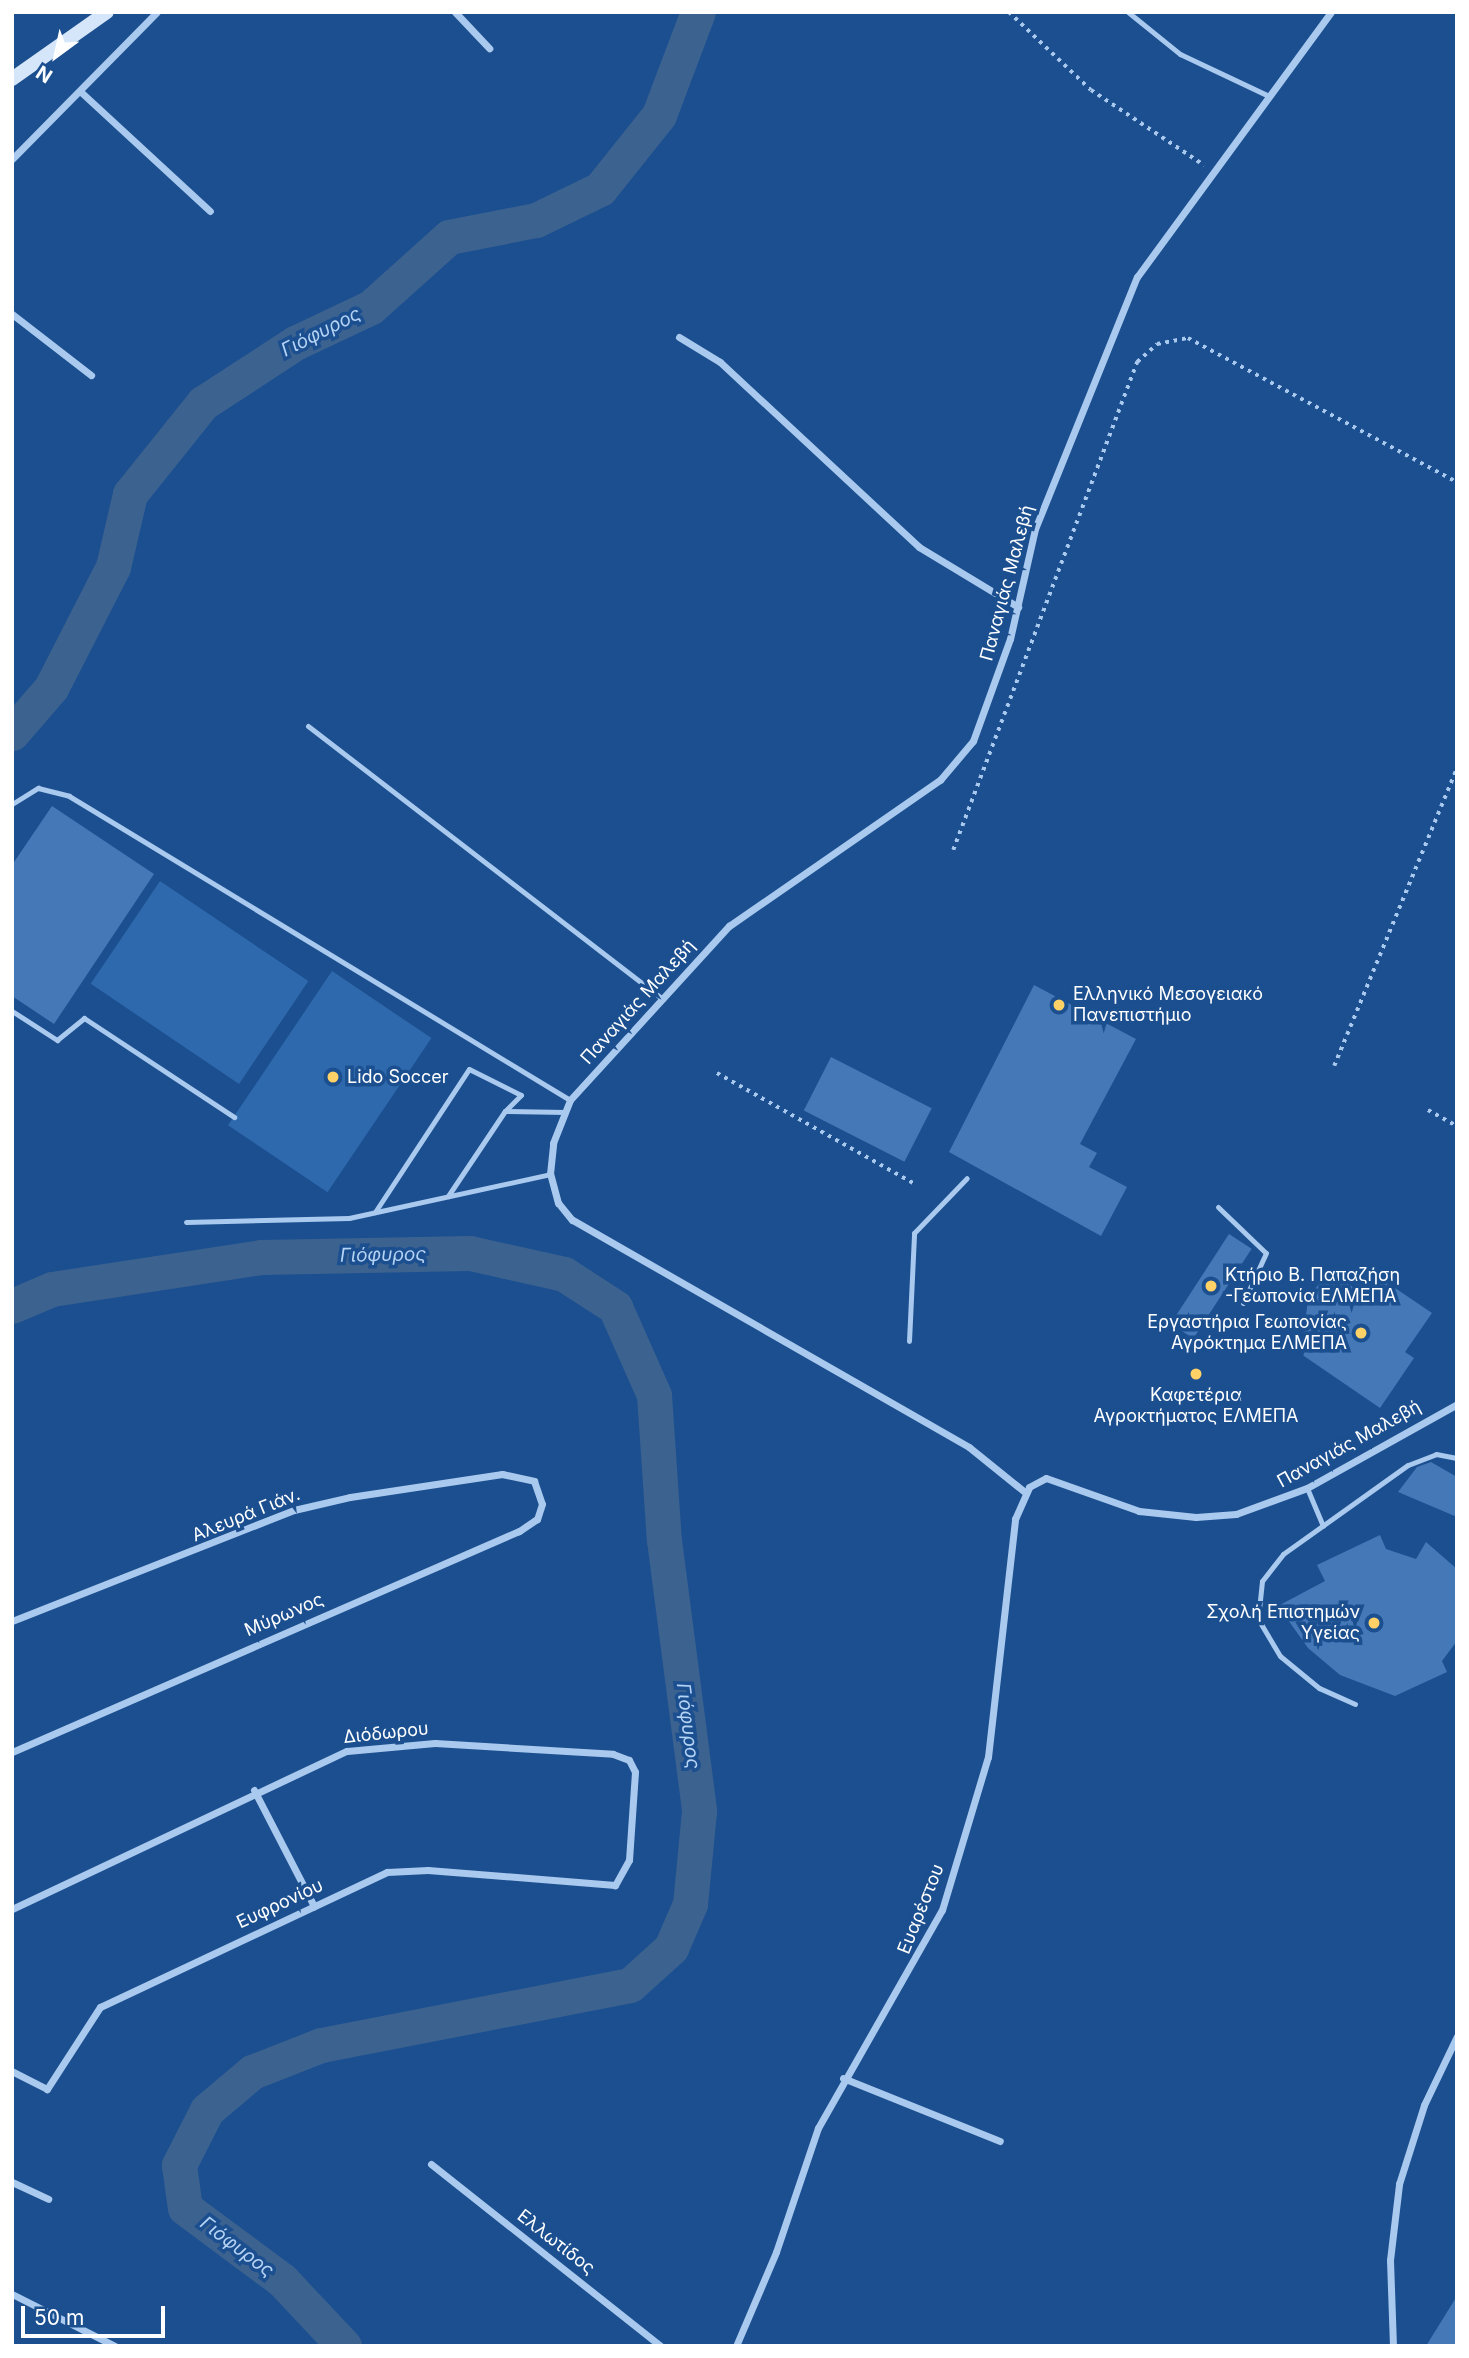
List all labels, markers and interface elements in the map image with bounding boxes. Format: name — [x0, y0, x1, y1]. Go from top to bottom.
north arrow — [21, 21, 91, 91]
text: N — [32, 60, 57, 88]
water label: Γιόφυρος — [277, 302, 365, 362]
street label: Παναγιάς Μαλεβή — [976, 503, 1038, 663]
street label: Παναγιάς Μαλεβή — [576, 935, 700, 1069]
place label: Ελληνικό Μεσογειακό Πανεπιστήμιο — [1073, 984, 1263, 1026]
marker: Ελληνικό Μεσογειακό Πανεπιστήμιο — [1051, 997, 1067, 1013]
place label: Lido Soccer — [347, 1066, 449, 1088]
marker: Lido Soccer — [325, 1069, 341, 1085]
water label: Γιόφυρος — [340, 1243, 426, 1267]
place label: Κτήριο Β. Παπαζήση -Γεωπονία ΕΛΜΕΠΑ — [1225, 1265, 1400, 1308]
marker: Κτήριο Β. Παπαζήση -Γεωπονία ΕΛΜΕΠΑ — [1203, 1278, 1219, 1294]
place label: Εργαστήρια Γεωπονίας Αγρόκτημα ΕΛΜΕΠΑ — [1147, 1312, 1347, 1354]
marker: Εργαστήρια Γεωπονίας Αγρόκτημα ΕΛΜΕΠΑ — [1353, 1325, 1369, 1341]
marker: Καφετέρια Αγροκτήματος ΕΛΜΕΠΑ — [1188, 1366, 1204, 1382]
place label: Καφετέρια Αγροκτήματος ΕΛΜΕΠΑ — [1093, 1385, 1299, 1428]
street label: Παναγιάς Μαλεβή — [1274, 1396, 1424, 1492]
street label: Αλευρά Γιάν. — [189, 1484, 303, 1546]
street label: Μύρωνος — [241, 1589, 327, 1641]
place label: Σχολή Επιστημών Υγείας — [1206, 1602, 1360, 1644]
marker: Σχολή Επιστημών Υγείας — [1366, 1615, 1382, 1631]
water label: Γιόφυρος — [671, 1682, 705, 1770]
street label: Διόδωρου — [342, 1718, 430, 1748]
street label: Ευαρέστου — [893, 1861, 949, 1957]
street label: Ευφρονίου — [233, 1875, 327, 1933]
street label: Ελλωτίδος — [513, 2205, 599, 2279]
water label: Γιόφυρος — [196, 2212, 278, 2282]
scale bar — [24, 2292, 168, 2336]
text: 50 m — [34, 2305, 84, 2330]

